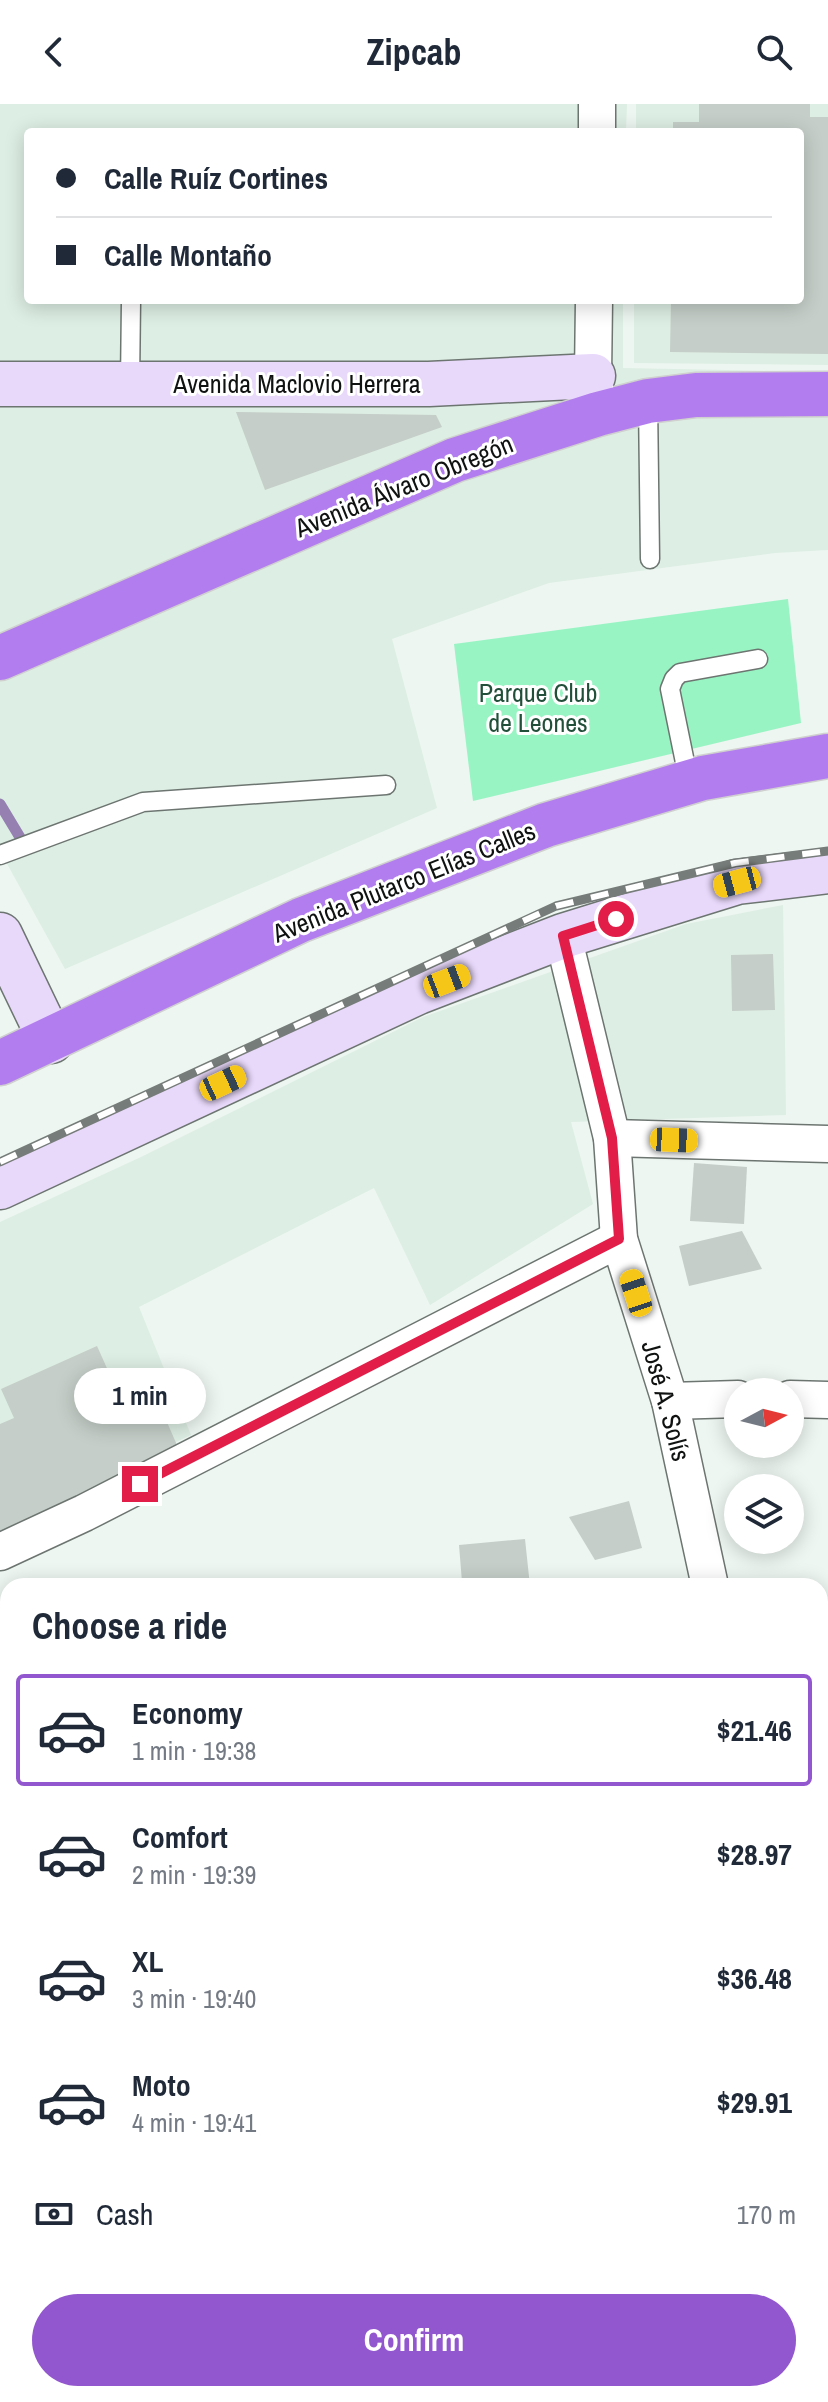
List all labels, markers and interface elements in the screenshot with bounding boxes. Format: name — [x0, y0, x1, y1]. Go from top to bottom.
text: Zipcab — [366, 28, 462, 76]
icon: back — [32, 30, 76, 74]
icon: search — [752, 30, 796, 74]
text: Calle Ruíz Cortines — [104, 158, 328, 198]
text: Calle Montaño — [104, 235, 272, 275]
street label: Avenida Maclovio Herrera — [172, 366, 421, 401]
street label: Avenida Álvaro Obregón — [289, 426, 518, 546]
park label: Parque Club de Leones — [479, 675, 597, 740]
street label: Avenida Plutarco Elías Calles — [266, 813, 540, 951]
car — [711, 864, 763, 900]
route start — [598, 901, 634, 937]
car — [420, 961, 474, 1001]
car — [196, 1062, 250, 1104]
car — [650, 1127, 698, 1153]
car — [617, 1266, 655, 1320]
street label: José A. Solís — [634, 1337, 699, 1465]
callout: 1 min — [74, 1368, 206, 1424]
text: 1 min — [112, 1378, 168, 1413]
north arrow — [724, 1378, 804, 1458]
map controls — [724, 1378, 804, 1554]
route end — [122, 1466, 158, 1502]
button: layers — [724, 1474, 804, 1554]
text: Choose a ride — [32, 1602, 227, 1650]
text: Economy — [132, 1693, 243, 1733]
icon: car — [36, 1694, 108, 1766]
text: $21.46 — [717, 1710, 792, 1750]
text: 1 min · 19:38 — [132, 1733, 256, 1768]
text: Comfort — [132, 1817, 228, 1857]
icon: car — [36, 1818, 108, 1890]
text: $28.97 — [717, 1834, 792, 1874]
text: 2 min · 19:39 — [132, 1857, 256, 1892]
text: XL — [132, 1941, 163, 1981]
icon: car — [36, 1942, 108, 2014]
text: $36.48 — [717, 1958, 792, 1998]
text: 3 min · 19:40 — [132, 1981, 256, 2016]
text: Moto — [132, 2065, 191, 2105]
icon: car — [36, 2066, 108, 2138]
text: $29.91 — [717, 2082, 792, 2122]
text: 4 min · 19:41 — [132, 2105, 256, 2140]
icon: cash — [32, 2192, 76, 2236]
text: Cash — [96, 2194, 153, 2234]
text: 170 m — [737, 2197, 796, 2232]
button: Confirm — [32, 2294, 796, 2386]

